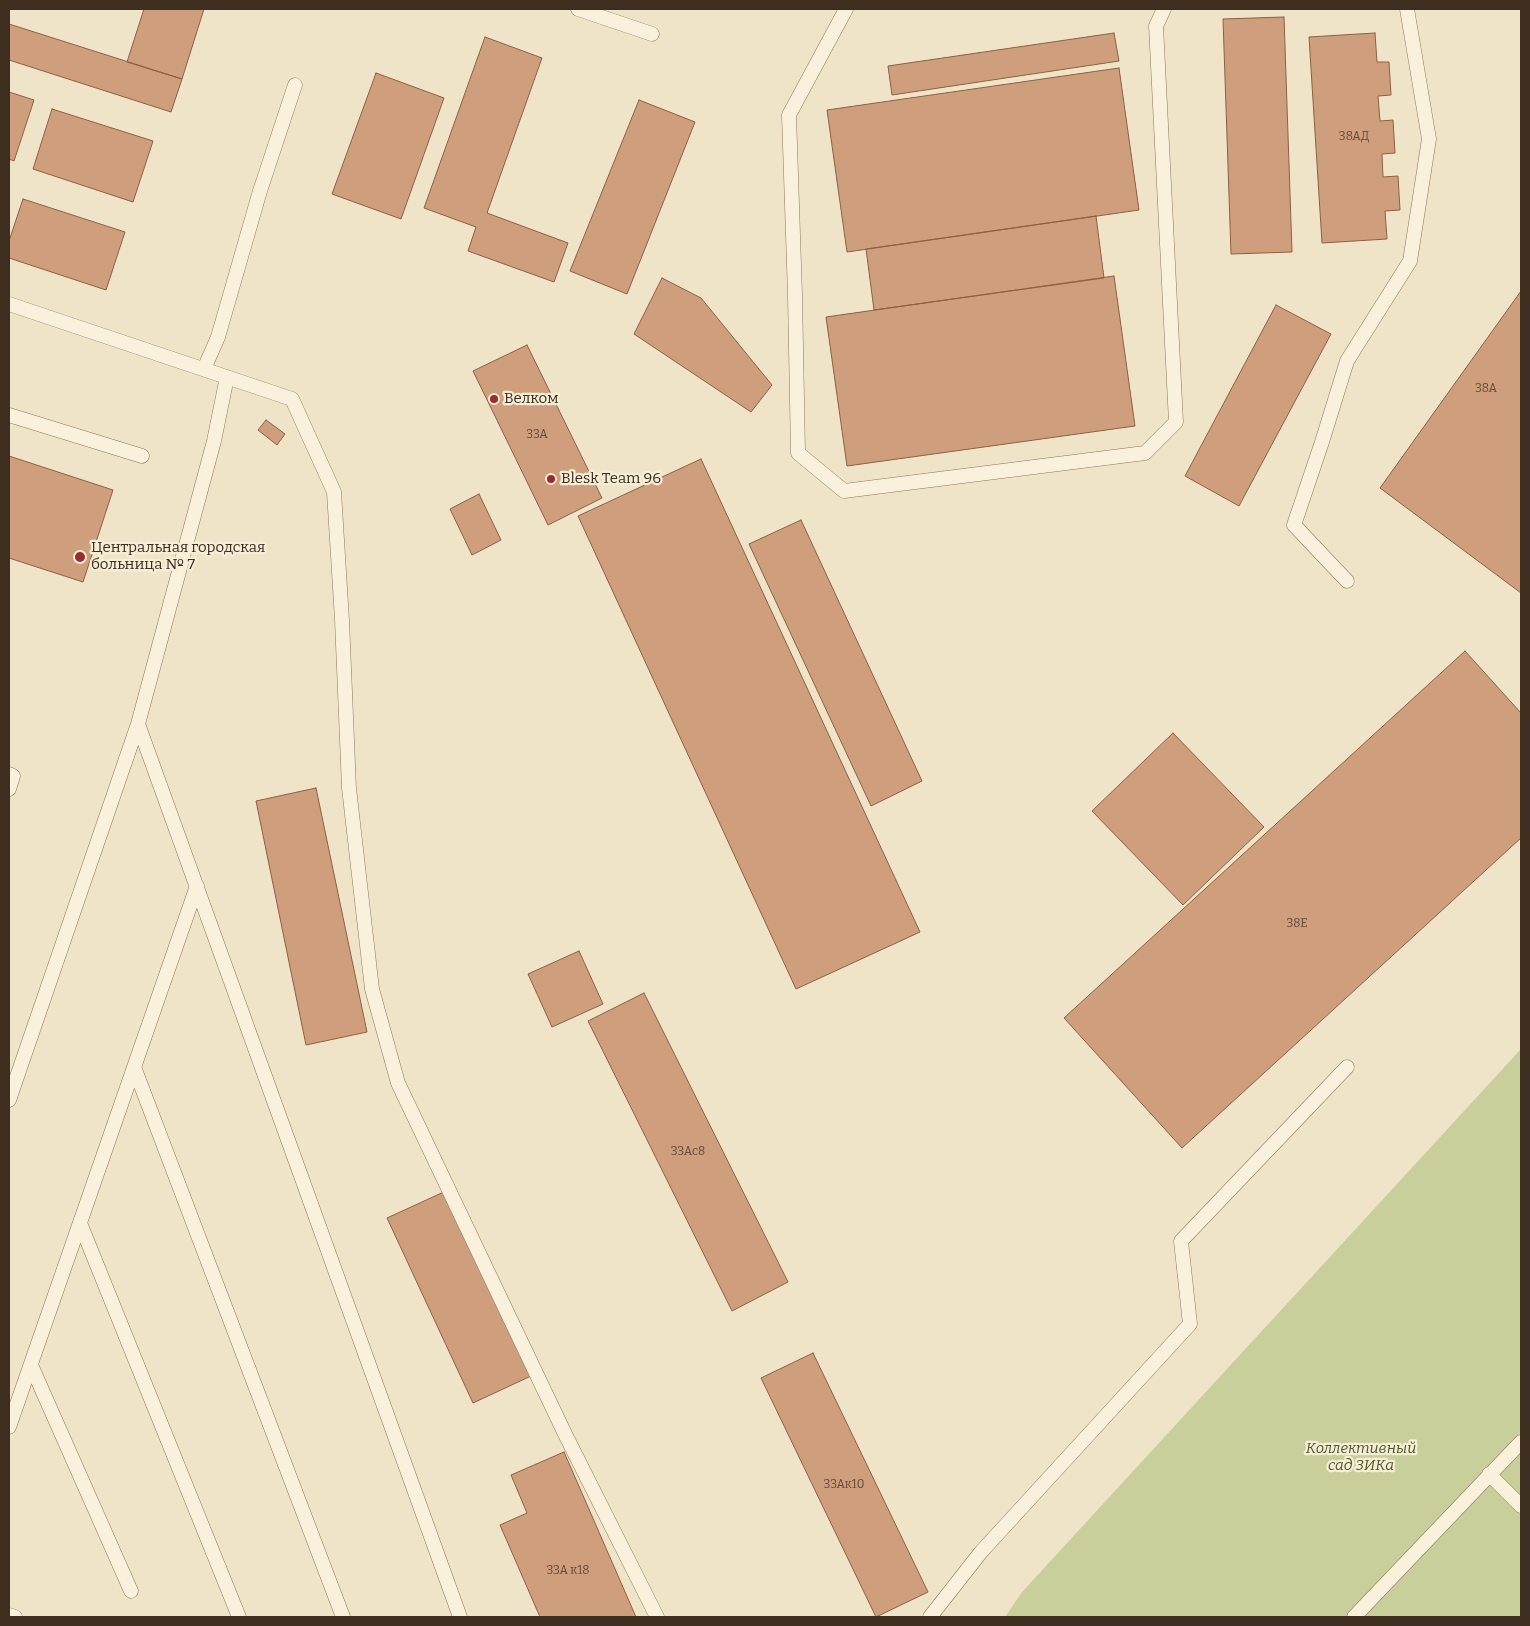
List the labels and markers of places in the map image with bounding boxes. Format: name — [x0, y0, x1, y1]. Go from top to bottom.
place label: Велком — [504, 390, 559, 408]
marker: Велком — [488, 393, 500, 405]
place label: Blesk Team 96 — [561, 470, 661, 488]
marker: Blesk Team 96 — [545, 473, 557, 485]
place label: Центральная городская больница № 7 — [91, 539, 265, 574]
marker: Центральная городская больница № 7 — [73, 550, 87, 564]

